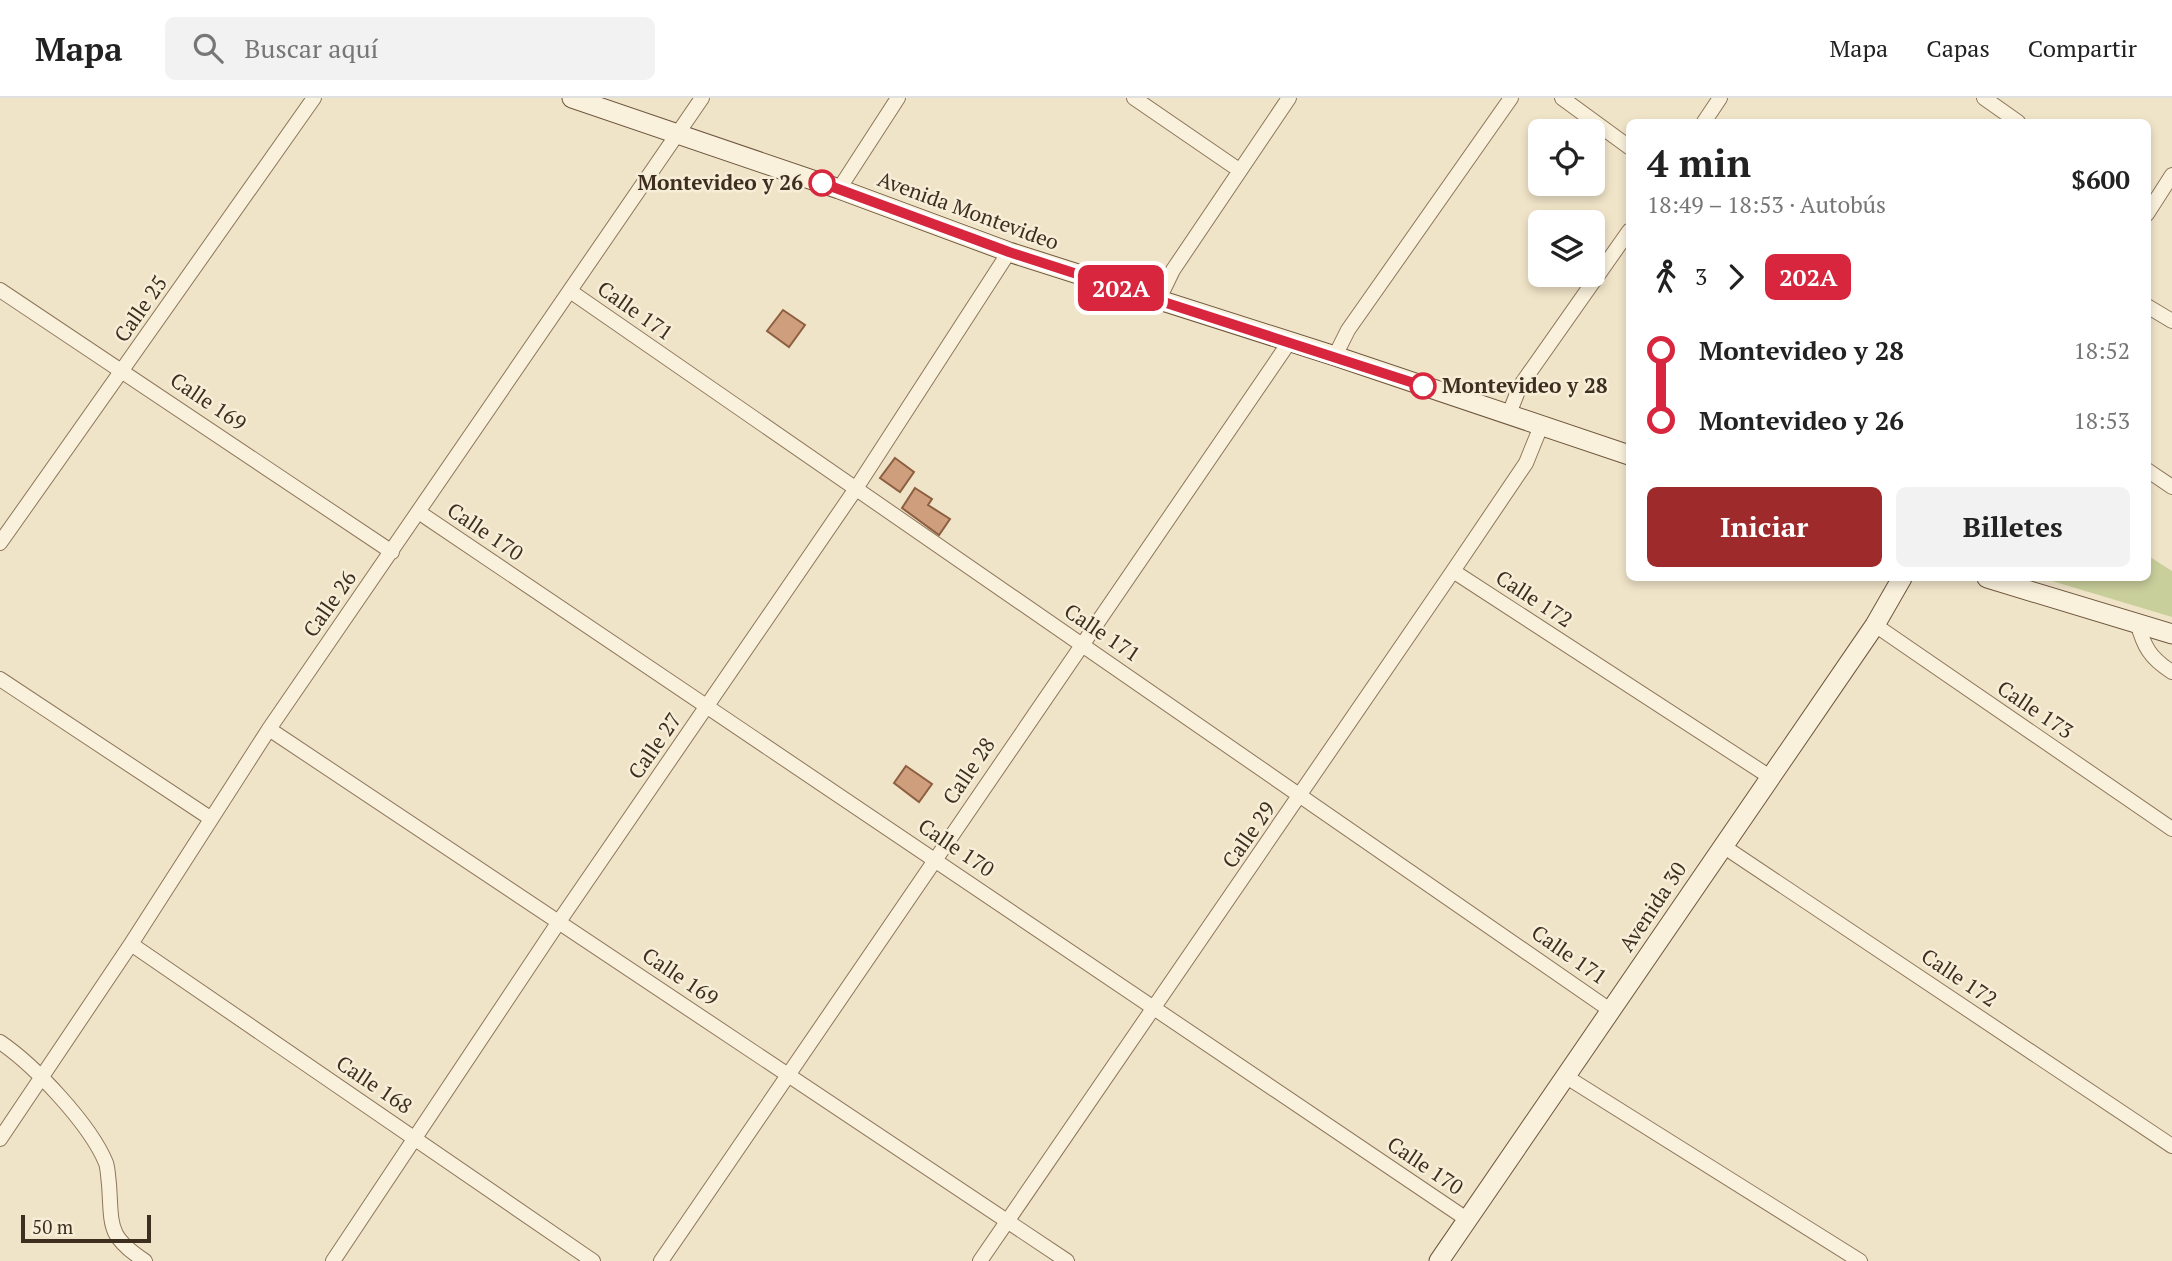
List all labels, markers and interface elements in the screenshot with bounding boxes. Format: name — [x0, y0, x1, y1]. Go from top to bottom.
search box — [165, 17, 655, 80]
text: Mapa — [35, 27, 123, 70]
icon: search — [189, 29, 227, 67]
text: Buscar aquí — [245, 31, 378, 65]
text: Mapa — [1830, 32, 1888, 64]
text: Capas — [1926, 32, 1990, 64]
text: Compartir — [2028, 32, 2137, 64]
map controls — [1528, 119, 1605, 287]
button: locate — [1528, 119, 1605, 196]
text: 4 min — [1647, 138, 1751, 188]
text: $600 — [2071, 162, 2130, 196]
street label: Avenida Montevideo — [874, 164, 1063, 256]
place label: Montevideo y 26 — [637, 168, 803, 196]
marker: Montevideo y 26 — [809, 170, 835, 196]
text: 18:49 – 18:53 · Autobús — [1647, 189, 1886, 220]
button: layers — [1528, 210, 1605, 287]
icon: walk — [1647, 258, 1685, 296]
icon: forward — [1717, 258, 1755, 296]
text: 3 — [1695, 261, 1707, 292]
text: 202A — [1779, 261, 1837, 293]
line badge: 202A — [1072, 265, 1170, 311]
street label: Calle 25 — [107, 270, 173, 347]
text: 202A — [1092, 272, 1150, 304]
street label: Calle 171 — [592, 274, 679, 346]
text: Montevideo y 28 — [1699, 333, 1904, 367]
text: 18:52 — [2073, 335, 2130, 366]
street label: Calle 169 — [165, 366, 252, 437]
place label: Montevideo y 28 — [1442, 371, 1608, 399]
marker: Montevideo y 28 — [1410, 373, 1436, 399]
text: Montevideo y 26 — [1699, 403, 1904, 437]
text: 18:53 — [2073, 405, 2130, 436]
button: Iniciar — [1647, 487, 1882, 567]
button: Billetes — [1896, 487, 2130, 567]
street label: Calle 170 — [442, 496, 529, 567]
street label: Calle 172 — [1491, 563, 1578, 633]
street label: Calle 26 — [296, 565, 362, 642]
street label: Calle 171 — [1059, 597, 1146, 668]
street label: Calle 173 — [1992, 674, 2079, 745]
street label: Calle 27 — [621, 707, 687, 784]
street label: Calle 28 — [936, 732, 1001, 809]
street label: Calle 29 — [1215, 796, 1281, 873]
street label: Calle 170 — [913, 812, 1000, 883]
street label: Avenida 30 — [1612, 856, 1692, 957]
street label: Calle 171 — [1526, 918, 1613, 990]
street label: Calle 169 — [637, 941, 724, 1012]
street label: Calle 172 — [1916, 942, 2003, 1013]
street label: Calle 168 — [331, 1049, 418, 1120]
street label: Calle 170 — [1382, 1130, 1469, 1201]
scale bar — [21, 1212, 150, 1244]
text: 50 m — [32, 1214, 73, 1239]

